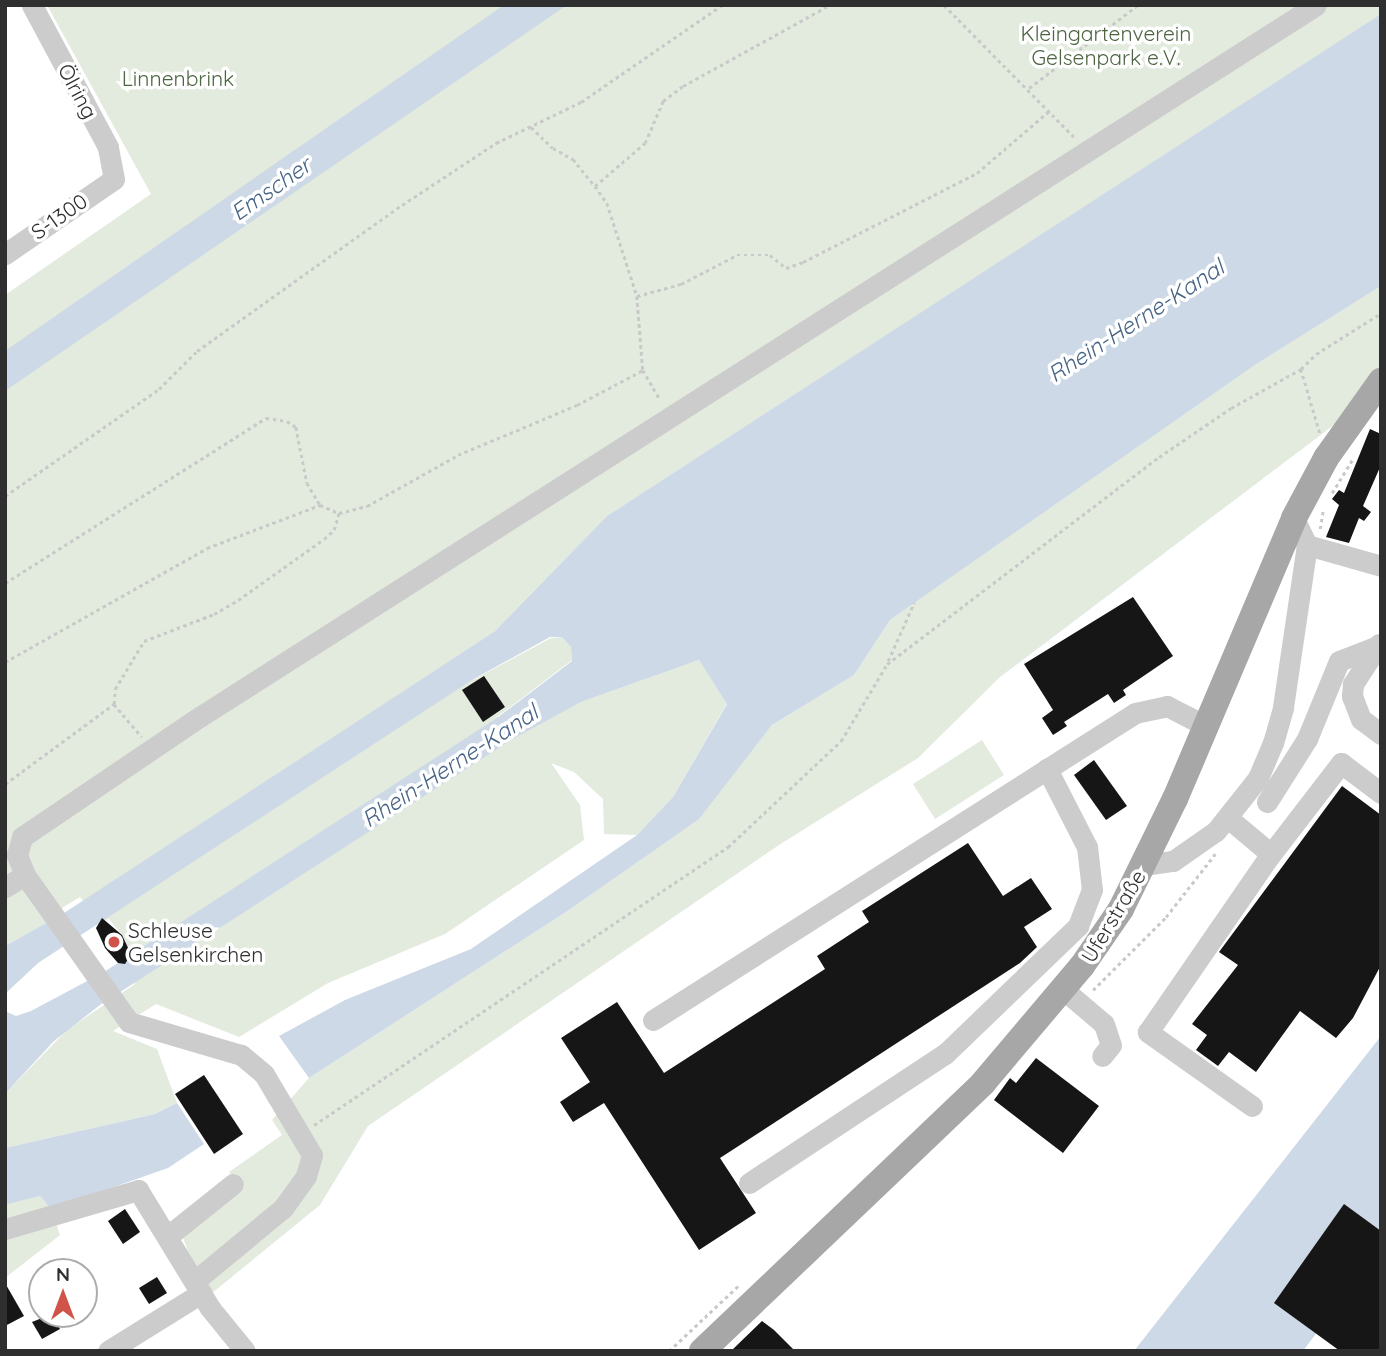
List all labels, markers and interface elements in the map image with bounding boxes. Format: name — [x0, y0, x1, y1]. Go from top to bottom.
park label: Kleingartenverein Gelsenpark e.V. — [1020, 20, 1192, 70]
street label: Ölring — [53, 59, 103, 123]
park label: Linnenbrink — [122, 65, 234, 91]
water label: Emscher — [226, 151, 316, 227]
street label: S-1300 — [26, 188, 92, 244]
water label: Rhein-Herne-Kanal — [1043, 254, 1229, 388]
water label: Rhein-Herne-Kanal — [357, 699, 543, 833]
street label: Uferstraße — [1075, 865, 1151, 967]
place label: Schleuse Gelsenkirchen — [128, 917, 263, 967]
marker: Schleuse Gelsenkirchen — [106, 934, 122, 950]
north arrow — [28, 1258, 98, 1328]
text: N — [56, 1262, 70, 1286]

